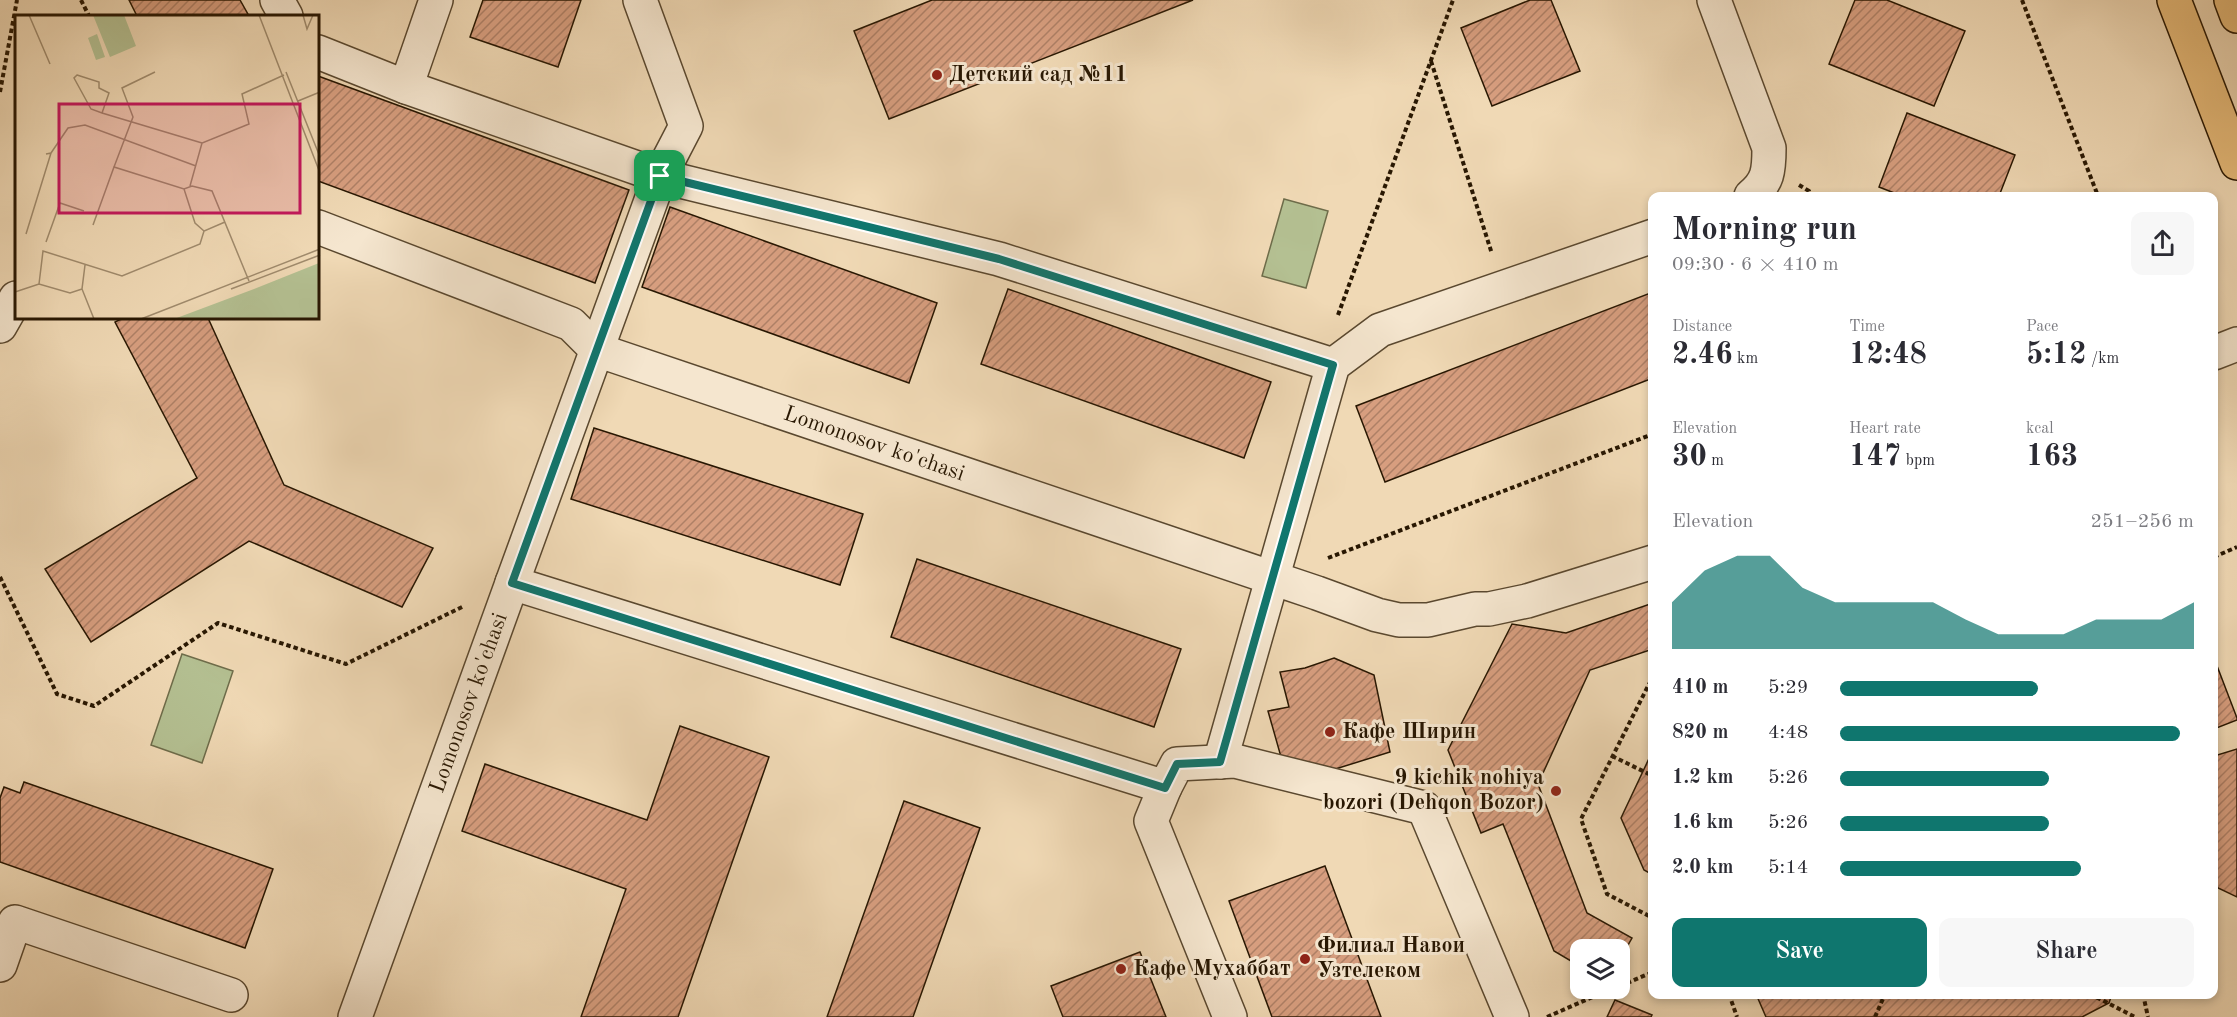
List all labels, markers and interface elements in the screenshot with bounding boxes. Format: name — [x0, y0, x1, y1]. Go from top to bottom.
inset map — [15, 15, 320, 320]
place label: Детский сад №11 — [949, 64, 1128, 86]
marker: Детский сад №11 — [930, 68, 944, 82]
pin — [634, 150, 685, 201]
icon: arrive — [643, 159, 676, 192]
button: share — [2131, 212, 2194, 275]
text: Morning run — [1672, 214, 1857, 247]
text: 09:30 · 6 × 410 m — [1672, 255, 1839, 275]
text: Distance — [1672, 319, 1732, 335]
text: Time — [1849, 319, 1885, 335]
text: Pace — [2026, 319, 2058, 335]
text: 2.46 — [1672, 340, 1733, 370]
text: 12:48 — [1849, 340, 1927, 370]
text: 5:12 — [2026, 340, 2087, 370]
text: km — [1733, 351, 1758, 367]
text: /km — [2087, 351, 2119, 367]
street label: Lomonosov ko'chasi — [781, 403, 967, 485]
text: Elevation — [1672, 421, 1737, 437]
text: Heart rate — [1849, 421, 1921, 437]
text: kcal — [2026, 421, 2054, 437]
text: 30 — [1672, 442, 1707, 472]
text: 147 — [1849, 442, 1901, 472]
text: 163 — [2026, 442, 2078, 472]
text: m — [1707, 453, 1724, 469]
text: bpm — [1901, 453, 1935, 469]
text: Elevation — [1672, 512, 1753, 532]
text: 251–256 m — [2091, 512, 2194, 532]
street label: Lomonosov ko'chasi — [426, 610, 512, 796]
text: 410 m — [1672, 678, 1728, 698]
text: 5:29 — [1768, 678, 1808, 698]
place label: Кафе Ширин — [1342, 721, 1476, 744]
text: 820 m — [1672, 723, 1728, 743]
text: 4:48 — [1768, 723, 1808, 743]
marker: Кафе Ширин — [1323, 725, 1337, 739]
place label: 9 kichik nohiya bozori (Dehqon Bozor) — [1323, 767, 1544, 814]
text: 1.2 km — [1672, 768, 1734, 788]
text: 5:26 — [1768, 768, 1808, 788]
marker: 9 kichik nohiya bozori (Dehqon Bozor) — [1549, 784, 1563, 798]
text: 1.6 km — [1672, 813, 1734, 833]
text: 5:26 — [1768, 813, 1808, 833]
text: 2.0 km — [1672, 858, 1734, 878]
text: 5:14 — [1768, 858, 1808, 878]
button: Save — [1672, 918, 1927, 987]
button: Share — [1939, 918, 2194, 987]
place label: Филиал Навои Узтелеком — [1317, 935, 1465, 982]
map controls — [1570, 939, 1630, 999]
button: layers — [1570, 939, 1630, 999]
marker: Филиал Навои Узтелеком — [1298, 952, 1312, 966]
place label: Кафе Мухаббат — [1133, 958, 1291, 981]
marker: Кафе Мухаббат — [1114, 962, 1128, 976]

